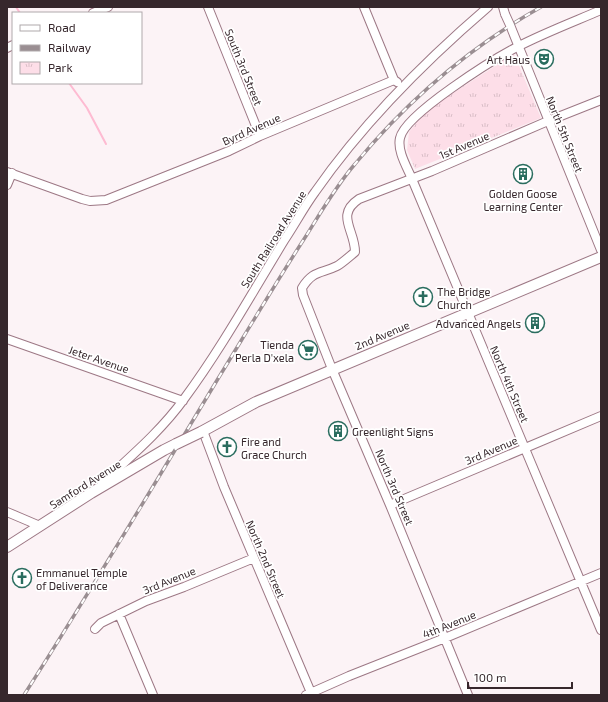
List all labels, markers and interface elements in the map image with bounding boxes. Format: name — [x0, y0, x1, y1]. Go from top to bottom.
legend — [12, 12, 142, 84]
text: Road — [48, 20, 76, 34]
street label: South 3rd Street — [223, 27, 265, 107]
text: Railway — [48, 40, 92, 54]
theatre icon: Art Haus — [533, 48, 555, 70]
place label: Art Haus — [487, 53, 530, 66]
text: Park — [48, 60, 73, 74]
street label: North 5th Street — [544, 94, 586, 174]
street label: Byrd Avenue — [220, 110, 282, 148]
street label: 1st Avenue — [437, 129, 491, 161]
building icon: Golden Goose Learning Center — [512, 163, 534, 185]
place label: Golden Goose Learning Center — [483, 187, 563, 213]
street label: South Railroad Avenue — [238, 188, 308, 290]
place label: The Bridge Church — [437, 285, 490, 311]
church icon: The Bridge Church — [412, 286, 434, 308]
building icon: Advanced Angels — [524, 312, 546, 334]
place label: Advanced Angels — [436, 317, 521, 330]
street label: 2nd Avenue — [353, 318, 411, 352]
place label: Tienda Perla D'xela — [235, 338, 294, 364]
supermarket icon: Tienda Perla D'xela — [297, 339, 319, 361]
street label: Jeter Avenue — [67, 343, 131, 375]
street label: North 4th Street — [488, 344, 532, 424]
building icon: Greenlight Signs — [327, 420, 349, 442]
place label: Greenlight Signs — [352, 425, 434, 438]
street label: 3rd Avenue — [463, 433, 519, 467]
place label: Fire and Grace Church — [241, 435, 307, 461]
church icon: Fire and Grace Church — [216, 436, 238, 458]
street label: North 3rd Street — [373, 447, 417, 527]
street label: Samford Avenue — [47, 457, 123, 511]
street label: North 2nd Street — [244, 518, 288, 600]
street label: 3rd Avenue — [141, 563, 197, 596]
place label: Emmanuel Temple of Deliverance — [36, 566, 128, 592]
church icon: Emmanuel Temple of Deliverance — [11, 567, 33, 589]
street label: 4th Avenue — [420, 607, 478, 641]
scale bar — [468, 664, 572, 690]
text: 100 m — [474, 670, 506, 684]

